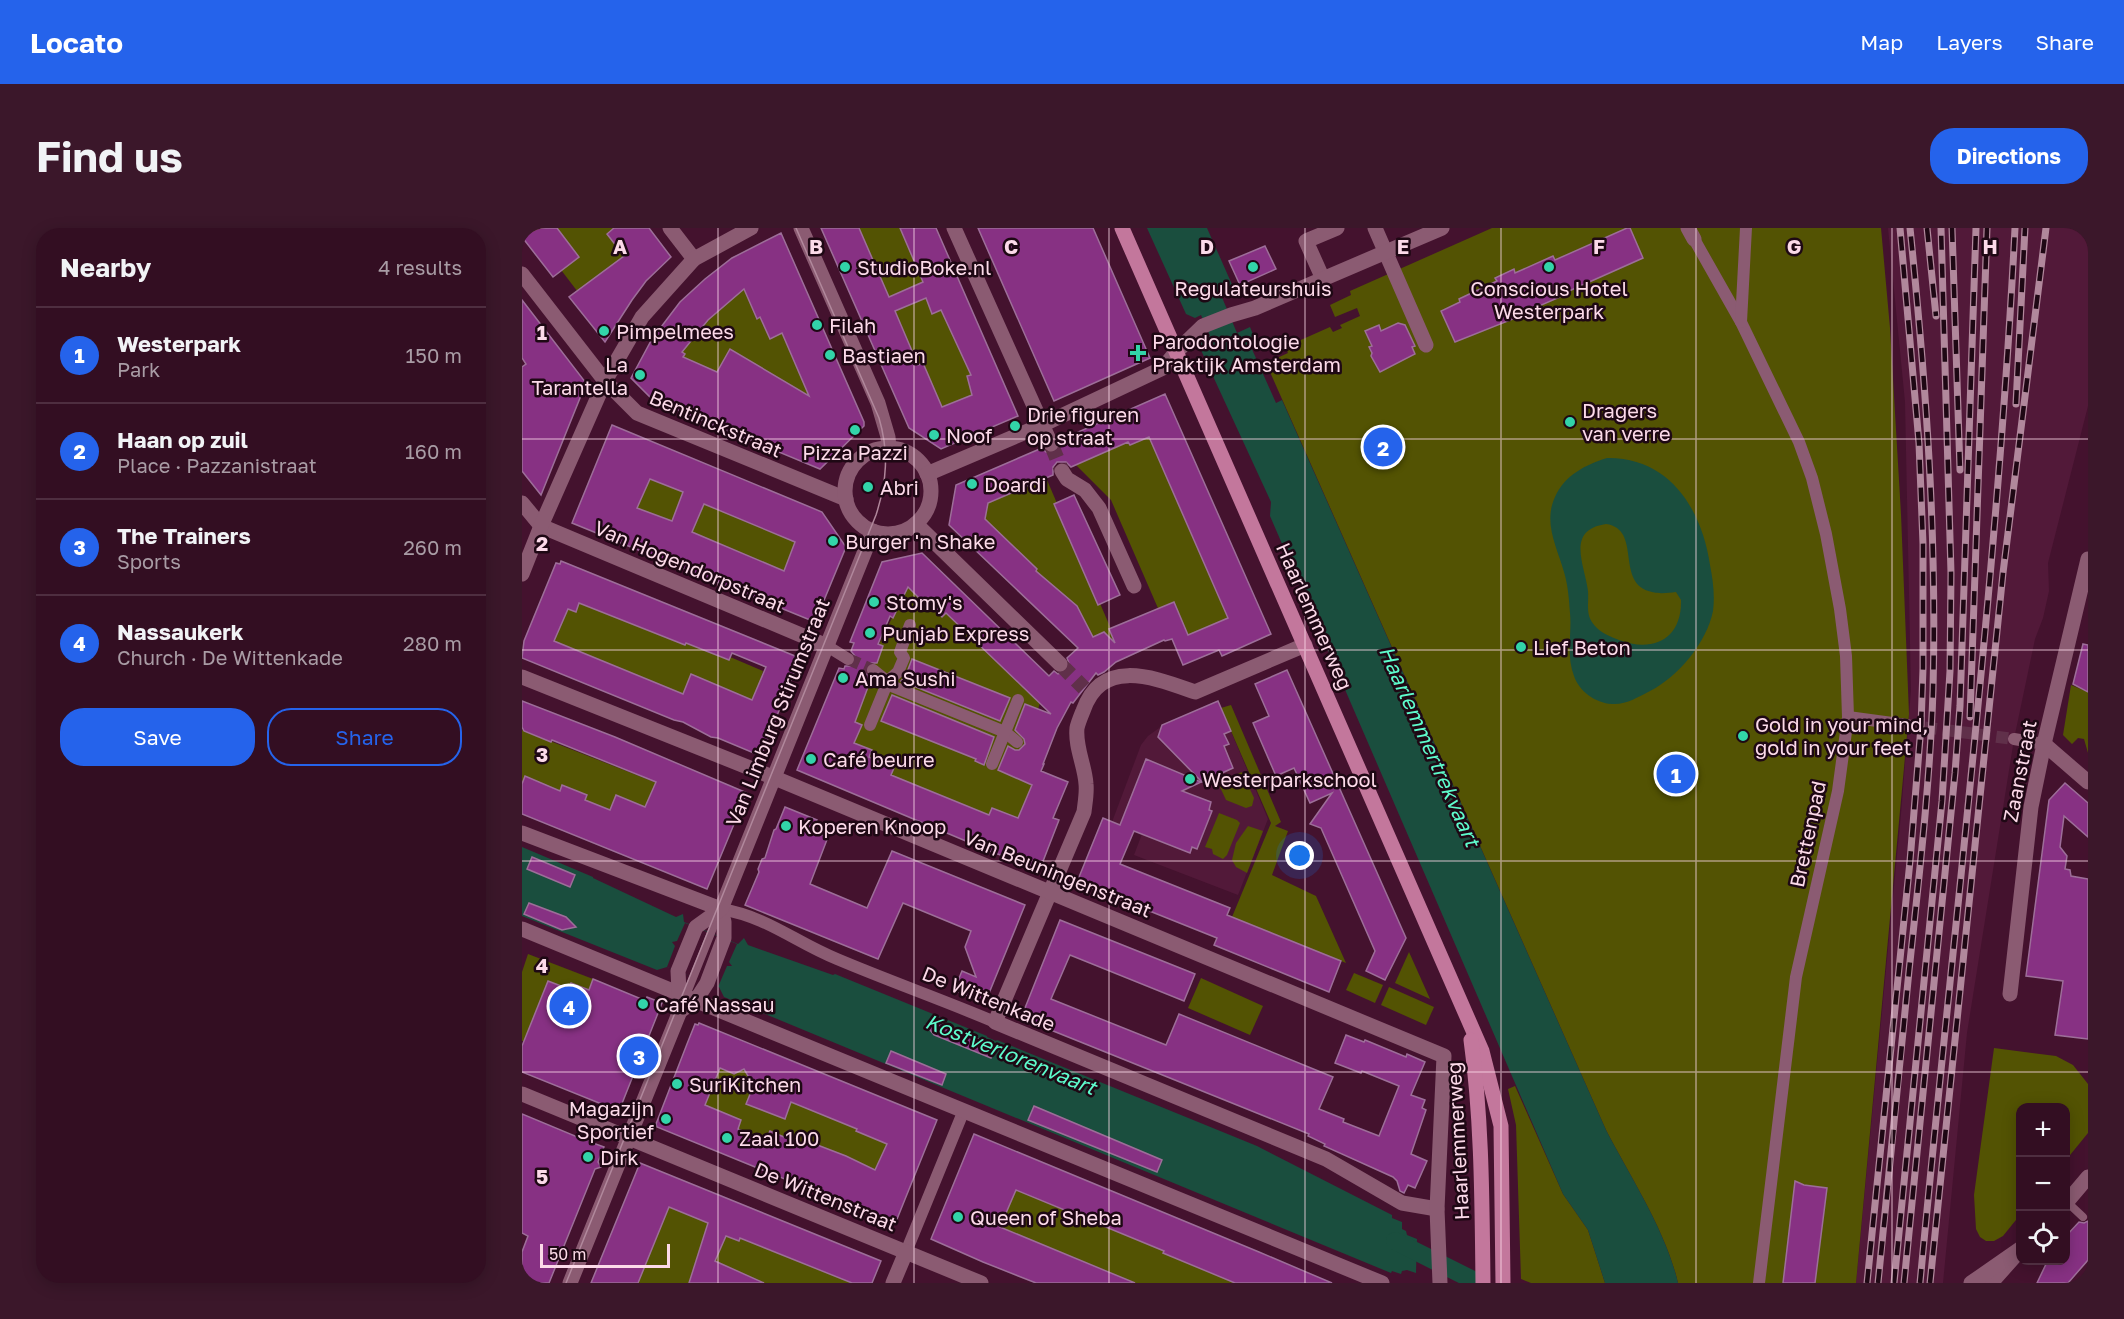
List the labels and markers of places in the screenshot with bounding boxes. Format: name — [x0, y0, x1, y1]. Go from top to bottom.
place label: StudioBoke.nl — [857, 255, 991, 279]
marker: StudioBoke.nl — [838, 260, 852, 274]
marker: Regulateurshuis — [1246, 260, 1260, 274]
marker: Conscious Hotel Westerpark — [1542, 260, 1556, 274]
place label: Regulateurshuis — [1174, 276, 1332, 300]
place label: Conscious Hotel Westerpark — [1470, 276, 1628, 323]
place label: Filah — [829, 313, 876, 337]
marker: Filah — [810, 318, 824, 332]
place label: Pimpelmees — [616, 319, 734, 343]
marker: Pimpelmees — [597, 324, 611, 338]
place label: Parodontologie Praktijk Amsterdam — [1152, 329, 1341, 376]
place label: Bastiaen — [842, 343, 926, 367]
marker: Parodontologie Praktijk Amsterdam — [1129, 344, 1147, 362]
marker: Bastiaen — [823, 348, 837, 362]
place label: La Tarantella — [531, 352, 628, 399]
marker: La Tarantella — [633, 368, 647, 382]
place label: Dragers van verre — [1582, 398, 1671, 445]
place label: Drie figuren op straat — [1027, 402, 1139, 449]
marker: Dragers van verre — [1563, 415, 1577, 429]
marker: Drie figuren op straat — [1008, 419, 1022, 433]
marker: Pizza Pazzi — [848, 423, 862, 437]
place label: Noof — [946, 423, 992, 447]
pin: 2 — [1364, 424, 1402, 470]
marker: Noof — [927, 428, 941, 442]
place label: Pizza Pazzi — [802, 440, 908, 464]
place label: Doardi — [984, 472, 1047, 496]
place label: Abri — [880, 475, 919, 499]
marker: Doardi — [965, 477, 979, 491]
marker: Abri — [861, 480, 875, 494]
place label: Burger 'n Shake — [845, 529, 995, 553]
marker: Burger 'n Shake — [826, 534, 840, 548]
place label: Stomy's — [886, 590, 963, 614]
marker: Stomy's — [867, 595, 881, 609]
place label: Punjab Express — [882, 621, 1029, 645]
marker: Punjab Express — [863, 626, 877, 640]
place label: Lief Beton — [1533, 635, 1631, 659]
marker: Lief Beton — [1514, 640, 1528, 654]
place label: Ama Sushi — [855, 666, 956, 690]
marker: Ama Sushi — [836, 671, 850, 685]
place label: Gold in your mind, gold in your feet — [1755, 712, 1929, 759]
marker: Gold in your mind, gold in your feet — [1736, 729, 1750, 743]
place label: Café beurre — [823, 747, 935, 771]
marker: Café beurre — [804, 752, 818, 766]
pin: 1 — [1656, 752, 1696, 796]
place label: Westerparkschool — [1202, 767, 1377, 791]
marker: Westerparkschool — [1183, 772, 1197, 786]
place label: Koperen Knoop — [798, 814, 946, 838]
marker: Koperen Knoop — [779, 819, 793, 833]
pin: 4 — [550, 984, 588, 1028]
place label: Café Nassau — [655, 992, 775, 1016]
marker: Café Nassau — [636, 997, 650, 1011]
pin: 3 — [620, 1034, 658, 1078]
place label: SuriKitchen — [689, 1072, 801, 1096]
marker: SuriKitchen — [670, 1077, 684, 1091]
place label: Magazijn Sportief — [569, 1096, 654, 1143]
marker: Magazijn Sportief — [659, 1112, 673, 1126]
place label: Zaal 100 — [739, 1126, 820, 1150]
marker: Zaal 100 — [720, 1131, 734, 1145]
place label: Dirk — [600, 1145, 638, 1169]
marker: Dirk — [581, 1150, 595, 1164]
place label: Queen of Sheba — [970, 1205, 1122, 1229]
marker: Queen of Sheba — [951, 1210, 965, 1224]

